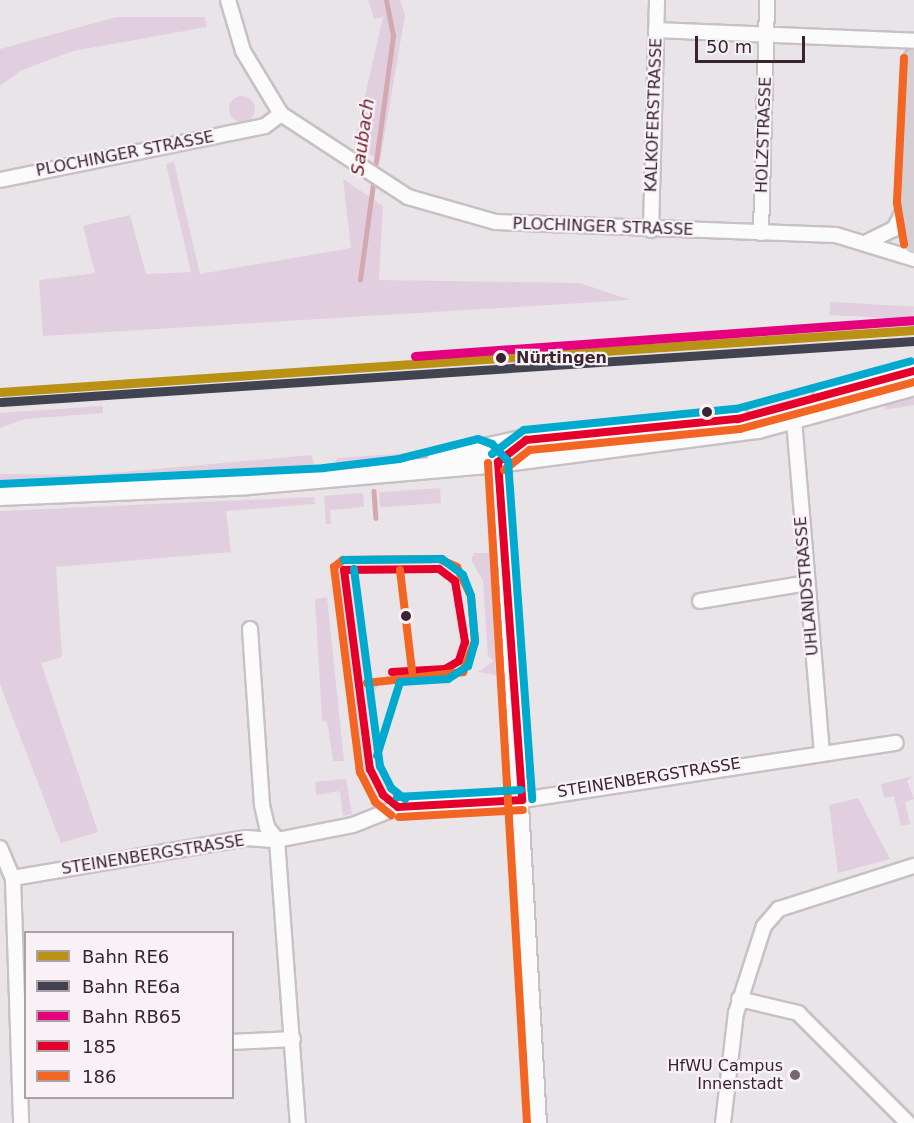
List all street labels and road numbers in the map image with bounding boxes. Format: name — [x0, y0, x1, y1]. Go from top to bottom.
street label: KALKOFERSTRASSE — [642, 37, 666, 193]
street label: HOLZSTRASSE — [752, 77, 776, 193]
street label: PLOCHINGER STRASSE — [34, 127, 216, 181]
street label: PLOCHINGER STRASSE — [512, 214, 694, 240]
street label: UHLANDSTRASSE — [791, 515, 823, 657]
street label: STEINENBERGSTRASSE — [556, 754, 742, 802]
street label: STEINENBERGSTRASSE — [60, 831, 246, 879]

